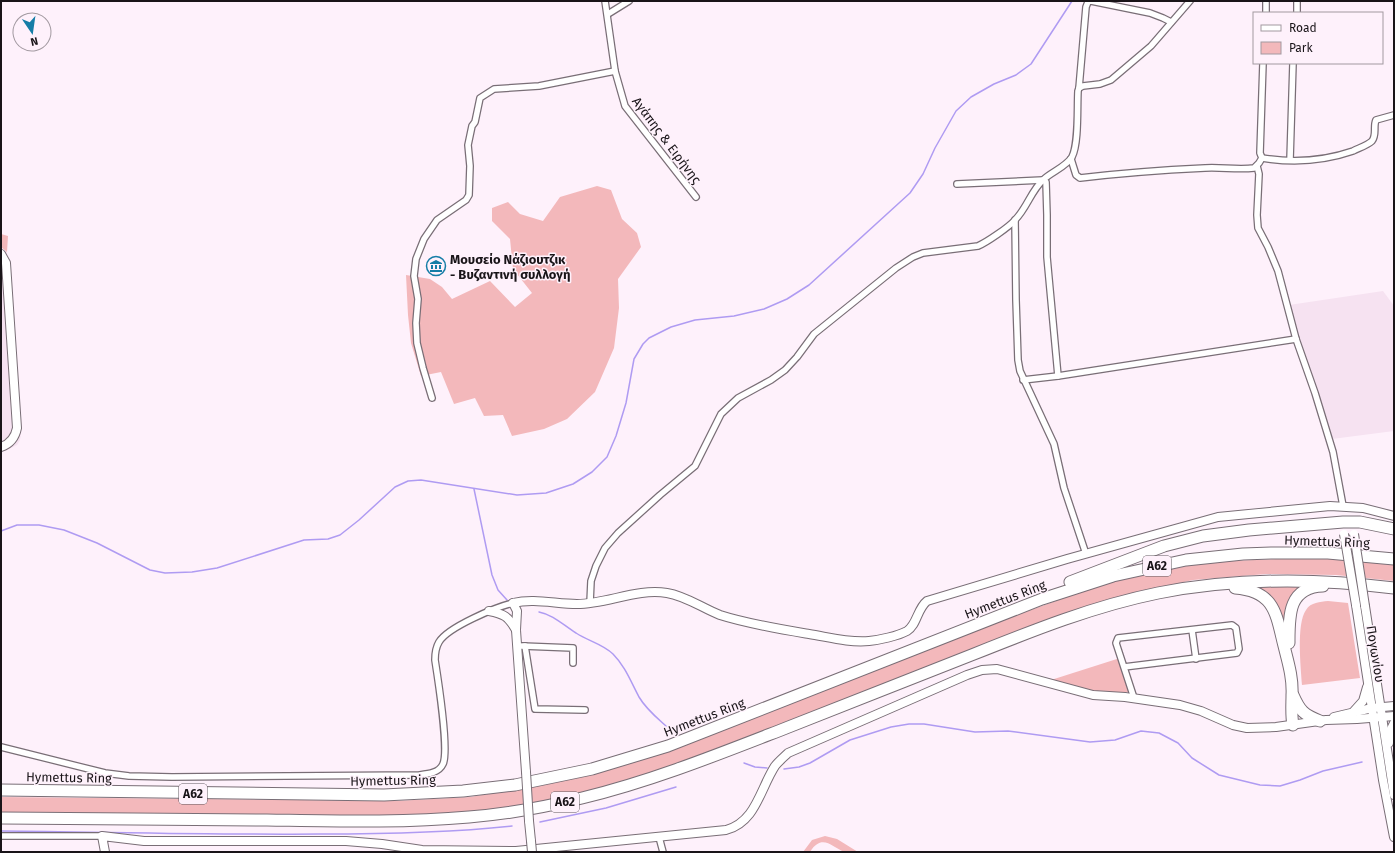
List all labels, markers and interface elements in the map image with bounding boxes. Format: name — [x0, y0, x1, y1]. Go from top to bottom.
north arrow — [12, 12, 52, 52]
legend — [1253, 12, 1383, 64]
text: Road — [1289, 21, 1317, 35]
text: N — [29, 34, 39, 48]
text: Park — [1289, 41, 1313, 55]
street label: Αγάπης & Ειρήνης — [629, 94, 704, 187]
place label: Μουσείο Νάζιουτζικ - Βυζαντινή συλλογή — [450, 252, 570, 282]
museum icon: Μουσείο Νάζιουτζικ - Βυζαντινή συλλογή — [425, 255, 447, 277]
street label: Hymettus Ring — [1284, 533, 1370, 551]
road number: Α62 — [1143, 556, 1171, 576]
street label: Hymettus Ring — [962, 577, 1048, 622]
street label: Πογωνίου — [1364, 624, 1387, 684]
street label: Hymettus Ring — [661, 695, 747, 740]
street label: Hymettus Ring — [26, 769, 112, 786]
street label: Hymettus Ring — [350, 772, 436, 789]
road number: Α62 — [179, 784, 207, 804]
road number: Α62 — [551, 792, 579, 812]

